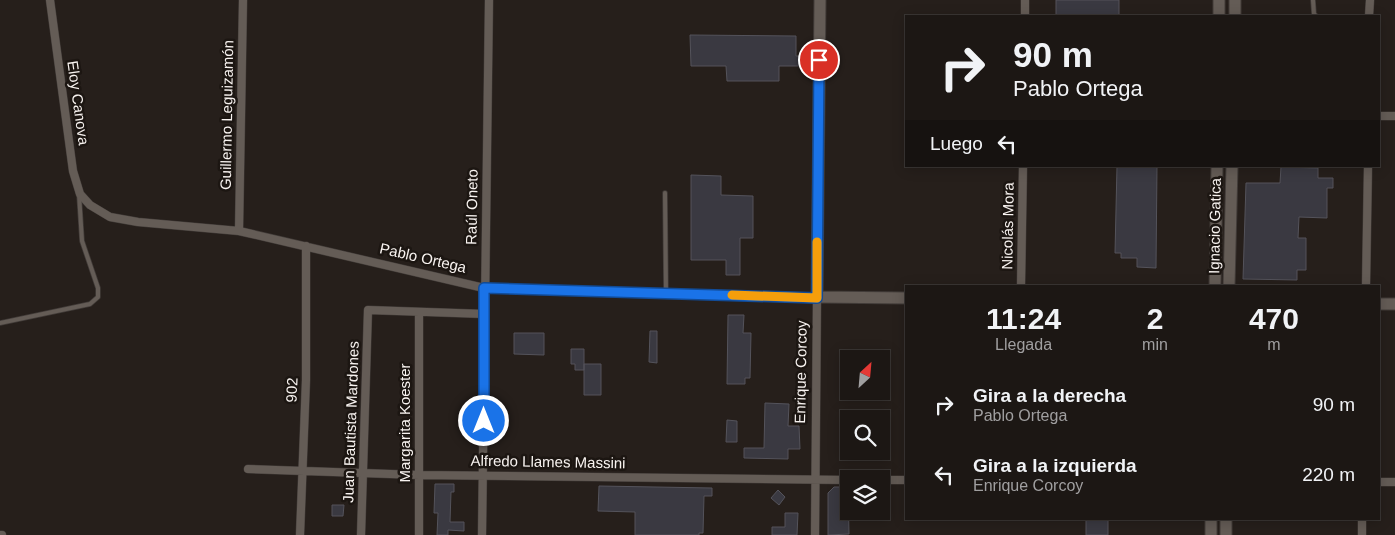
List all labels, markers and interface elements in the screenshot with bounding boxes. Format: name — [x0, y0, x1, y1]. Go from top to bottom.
icon: right — [930, 35, 995, 100]
text: 90 m — [1013, 35, 1093, 74]
pin — [798, 39, 840, 81]
street label: Guillermo Leguizamón — [217, 40, 236, 190]
icon: arrive — [805, 46, 833, 74]
street label: Eloy Canova — [64, 60, 93, 147]
text: Pablo Ortega — [1013, 76, 1143, 101]
icon: left — [993, 130, 1021, 158]
text: Luego — [930, 133, 983, 154]
street label: Raúl Oneto — [462, 169, 481, 245]
street label: Ignacio Gatica — [1205, 177, 1224, 274]
street label: Nicolás Mora — [998, 181, 1017, 270]
street label: Pablo Ortega — [378, 239, 469, 276]
text: 11:24 — [986, 302, 1061, 335]
text: 2 — [1147, 302, 1163, 335]
text: 470 — [1249, 302, 1299, 335]
street label: Enrique Corcoy — [791, 320, 810, 424]
text: Llegada — [995, 336, 1052, 353]
text: min — [1142, 336, 1168, 353]
text: m — [1267, 336, 1281, 353]
street label: Juan Bautista Mardones — [339, 341, 362, 503]
north arrow — [840, 350, 890, 400]
map controls — [840, 350, 890, 520]
street label: Margarita Koester — [396, 363, 413, 483]
street label: 902 — [283, 377, 300, 403]
text: Gira a la derecha — [973, 385, 1126, 406]
icon: right — [930, 391, 958, 419]
position arrow — [457, 394, 509, 446]
text: 90 m — [1313, 394, 1355, 415]
text: Pablo Ortega — [973, 407, 1067, 424]
button: search — [840, 410, 890, 460]
street label: Alfredo Llames Massini — [470, 452, 626, 471]
text: Gira a la izquierda — [973, 455, 1137, 476]
icon: left — [930, 461, 958, 489]
text: 220 m — [1302, 464, 1355, 485]
button: layers — [840, 470, 890, 520]
text: Enrique Corcoy — [973, 477, 1083, 494]

